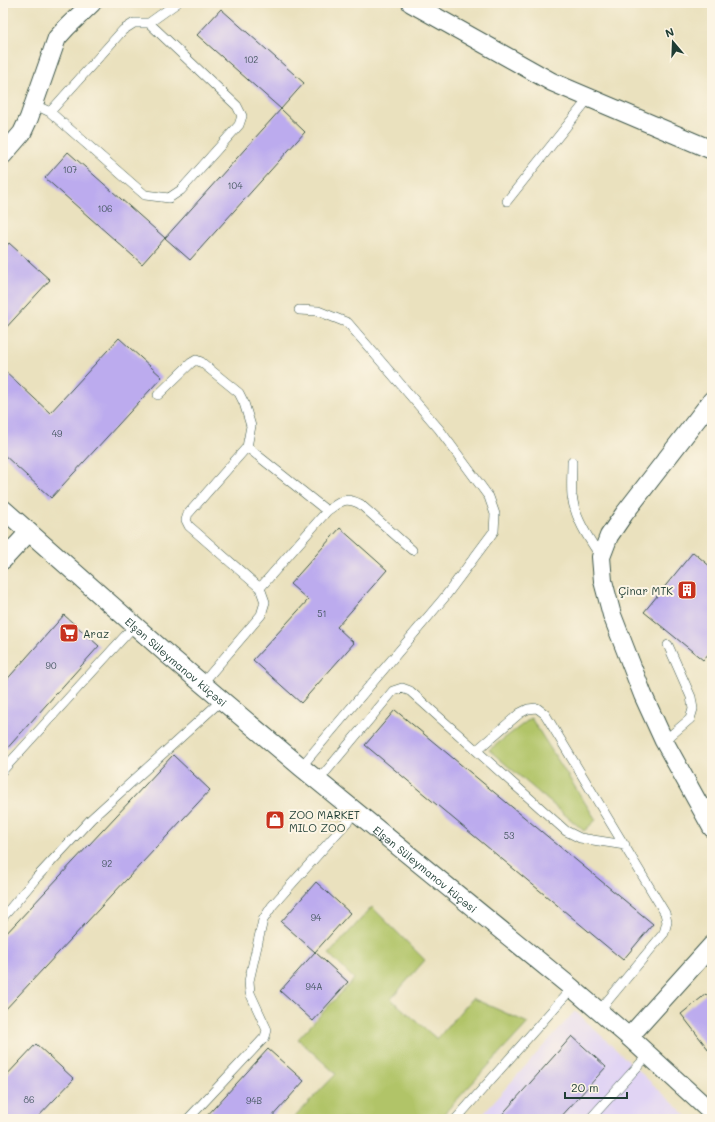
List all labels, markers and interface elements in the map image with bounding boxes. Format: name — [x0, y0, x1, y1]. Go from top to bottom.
north arrow — [653, 22, 693, 62]
text: N — [663, 24, 676, 41]
house number: 102 — [244, 54, 258, 65]
house number: 107 — [63, 164, 77, 175]
house number: 104 — [228, 180, 243, 191]
house number: 106 — [97, 203, 113, 214]
house number: 49 — [52, 428, 63, 439]
building icon: Çinar MTK — [676, 579, 698, 601]
place label: Çinar MTK — [618, 583, 673, 598]
house number: 51 — [317, 608, 327, 619]
street label: Elşən Süleymanov küçəsi — [122, 613, 231, 709]
supermarket icon: Araz — [58, 622, 80, 644]
place label: Araz — [83, 626, 109, 641]
house number: 90 — [46, 660, 57, 671]
place label: ZOO MARKET MILO ZOO — [289, 807, 360, 835]
shop icon: ZOO MARKET MILO ZOO — [264, 809, 286, 831]
street label: Elşən Süleymanov küçəsi — [371, 822, 481, 916]
house number: 53 — [504, 830, 514, 841]
house number: 92 — [102, 858, 112, 869]
house number: 94 — [311, 912, 322, 923]
house number: 94A — [306, 981, 322, 992]
scale bar — [565, 1074, 627, 1100]
text: 20 m — [571, 1079, 599, 1095]
house number: 86 — [24, 1094, 34, 1105]
house number: 94B — [246, 1095, 263, 1106]

